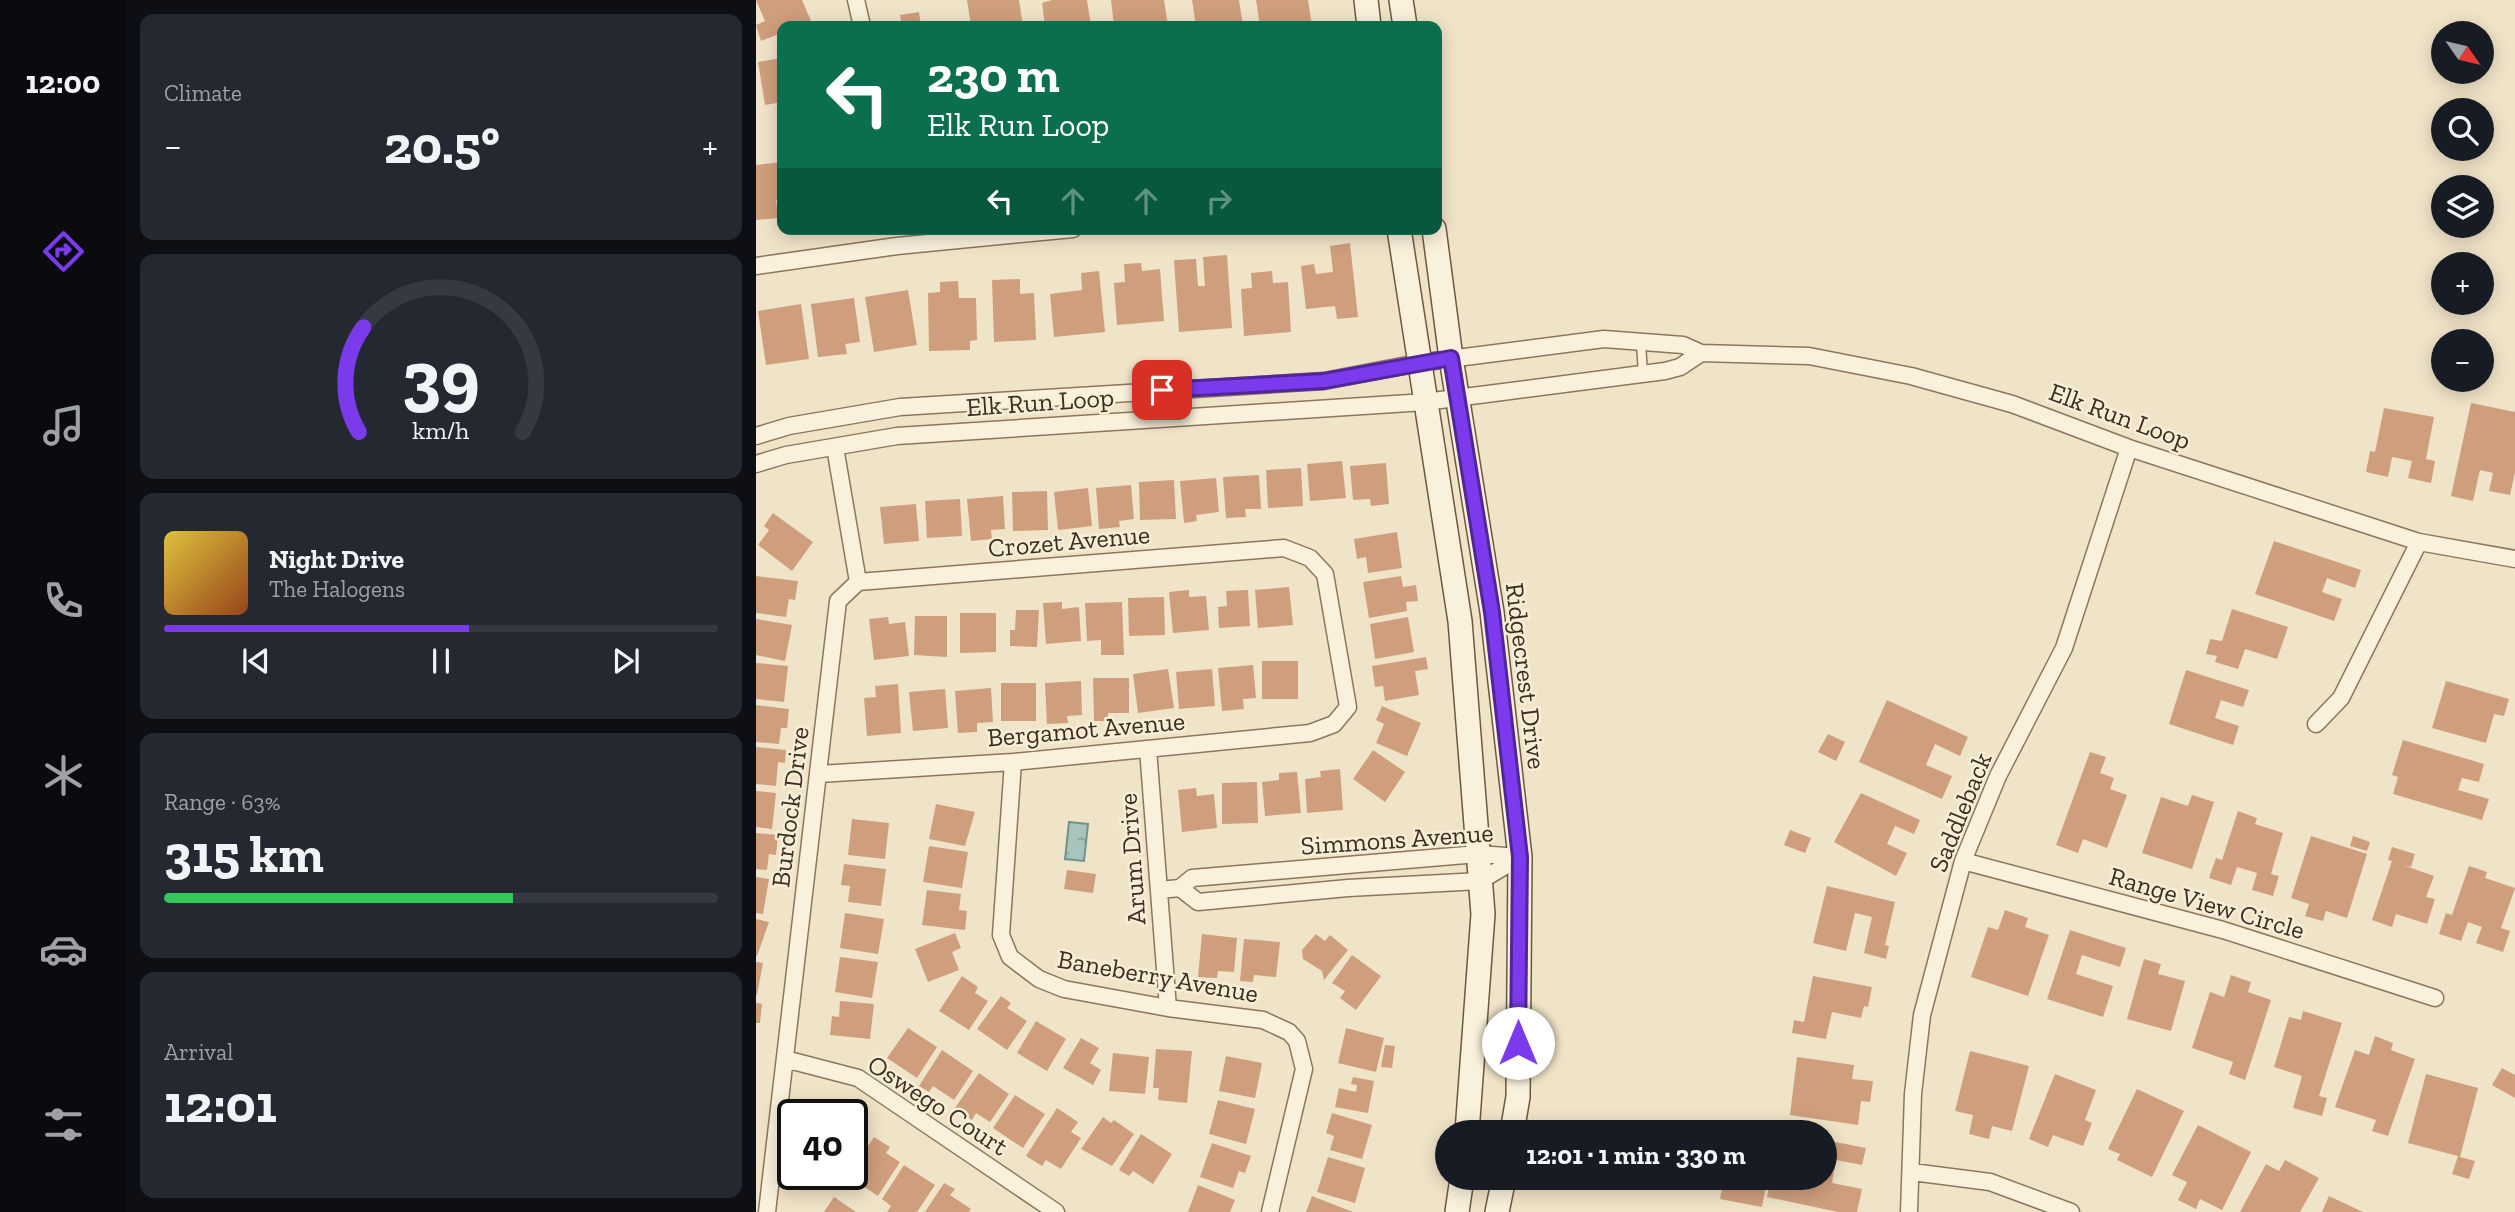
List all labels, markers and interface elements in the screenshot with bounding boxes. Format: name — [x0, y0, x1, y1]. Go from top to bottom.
north arrow — [2431, 21, 2494, 84]
map controls — [2431, 21, 2494, 392]
text: 230 m — [927, 46, 1060, 105]
icon: left — [812, 49, 903, 140]
text: 12:00 — [26, 63, 100, 101]
text: Climate — [164, 79, 242, 107]
button: search — [2431, 98, 2494, 161]
text: Elk Run Loop — [927, 106, 1109, 144]
text: 20.5° — [384, 114, 500, 176]
text: − — [164, 123, 182, 169]
text: + — [702, 123, 718, 169]
button: layers — [2431, 175, 2494, 238]
icon: left — [981, 182, 1019, 220]
icon: ahead — [1054, 182, 1092, 220]
icon: ahead — [1127, 182, 1165, 220]
icon: right — [1200, 182, 1238, 220]
icon: directions — [39, 227, 88, 276]
button: + — [2431, 252, 2494, 315]
button: − — [2431, 329, 2494, 392]
text: 39 — [402, 334, 480, 422]
pin — [1132, 360, 1192, 420]
icon: arrive — [1143, 371, 1181, 409]
street label: Elk Run Loop — [2045, 376, 2195, 456]
street label: Elk Run Loop — [965, 381, 1115, 423]
icon: music — [39, 401, 88, 450]
text: km/h — [412, 415, 470, 445]
street label: Crozet Avenue — [987, 518, 1151, 564]
text: Night Drive — [269, 543, 404, 575]
text: The Halogens — [269, 575, 405, 603]
icon: phone — [39, 576, 88, 625]
street label: Ridgecrest Drive — [1499, 581, 1553, 771]
icon: previous — [237, 642, 275, 680]
icon: pause — [422, 642, 460, 680]
icon: next — [607, 642, 645, 680]
street label: Bergamot Avenue — [986, 704, 1186, 754]
street label: Burdock Drive — [764, 725, 816, 889]
street label: Saddleback — [1922, 747, 1999, 876]
icon: climate — [39, 751, 88, 800]
text: Range · 63% — [164, 788, 281, 816]
street label: Arum Drive — [1111, 792, 1153, 926]
street label: Simmons Avenue — [1300, 816, 1494, 862]
text: 315 km — [164, 823, 324, 885]
street label: Range View Circle — [2106, 860, 2308, 946]
icon: car — [39, 925, 88, 974]
street label: Baneberry Avenue — [1055, 943, 1261, 1009]
position arrow — [1481, 1006, 1555, 1080]
text: Arrival — [164, 1038, 233, 1066]
street label: Oswego Court — [862, 1048, 1015, 1162]
text: 12:01 — [164, 1073, 277, 1135]
speed limit sign: 40 — [777, 1099, 868, 1190]
icon: filters — [39, 1100, 88, 1149]
text: 12:01 · 1 min · 330 m — [1526, 1139, 1746, 1171]

